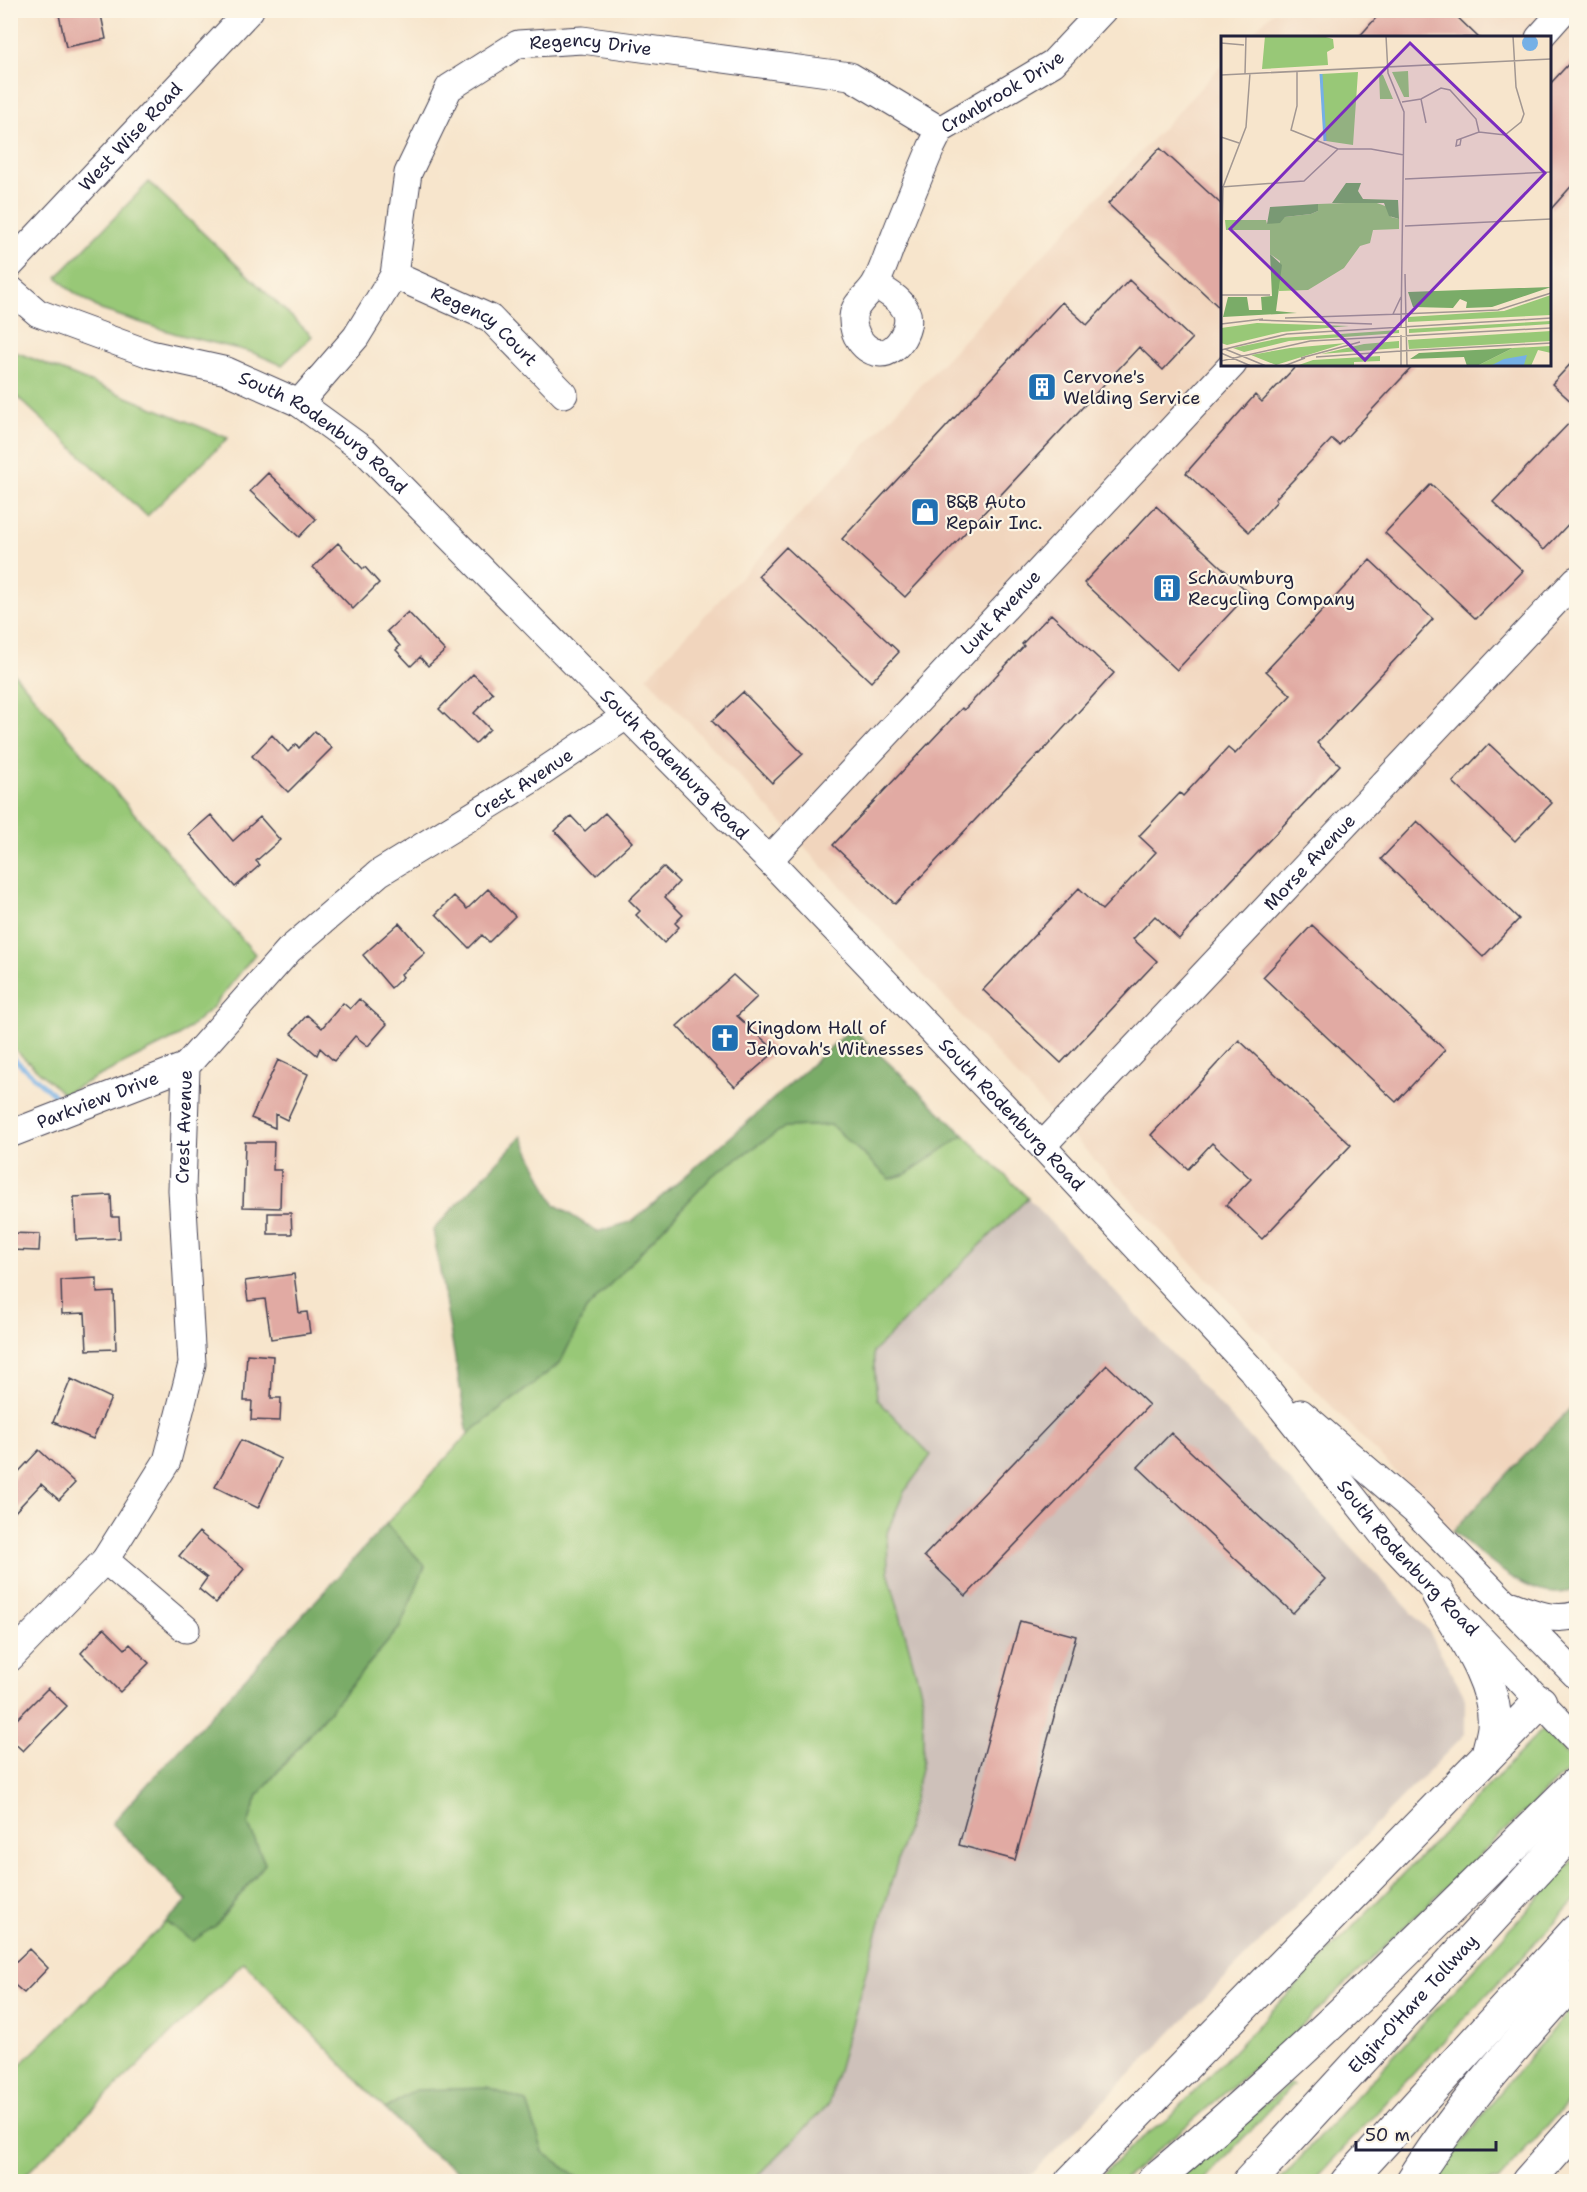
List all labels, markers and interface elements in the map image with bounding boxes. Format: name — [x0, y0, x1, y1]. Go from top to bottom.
street label: Regency Drive — [529, 28, 653, 61]
inset map — [1221, 36, 1551, 366]
street label: Cranbrook Drive — [936, 46, 1070, 139]
street label: West Wise Road — [73, 77, 188, 197]
street label: Regency Court — [427, 281, 543, 372]
place label: Cervone's Welding Service — [1063, 365, 1200, 410]
street label: South Rodenburg Road — [235, 366, 413, 499]
building icon: Cervone's Welding Service — [1026, 371, 1058, 403]
place label: B&B Auto Repair Inc. — [946, 490, 1042, 535]
shop icon: B&B Auto Repair Inc. — [909, 496, 941, 528]
street label: Lunt Avenue — [955, 565, 1046, 660]
place label: Schaumburg Recycling Company — [1188, 566, 1355, 611]
building icon: Schaumburg Recycling Company — [1151, 572, 1183, 604]
street label: South Rodenburg Road — [595, 684, 754, 845]
street label: Crest Avenue — [469, 743, 578, 824]
street label: Morse Avenue — [1258, 809, 1361, 916]
place label: Kingdom Hall of Jehovah's Witnesses — [746, 1016, 924, 1061]
church icon: Kingdom Hall of Jehovah's Witnesses — [709, 1022, 741, 1054]
street label: South Rodenburg Road — [933, 1033, 1090, 1196]
street label: Parkview Drive — [33, 1066, 162, 1135]
street label: Crest Avenue — [170, 1069, 198, 1184]
street label: South Rodenburg Road — [1332, 1475, 1484, 1641]
street label: Elgin-O'Hare Tollway — [1343, 1929, 1483, 2079]
scale bar — [1356, 2114, 1496, 2152]
text: 50 m — [1365, 2123, 1410, 2147]

